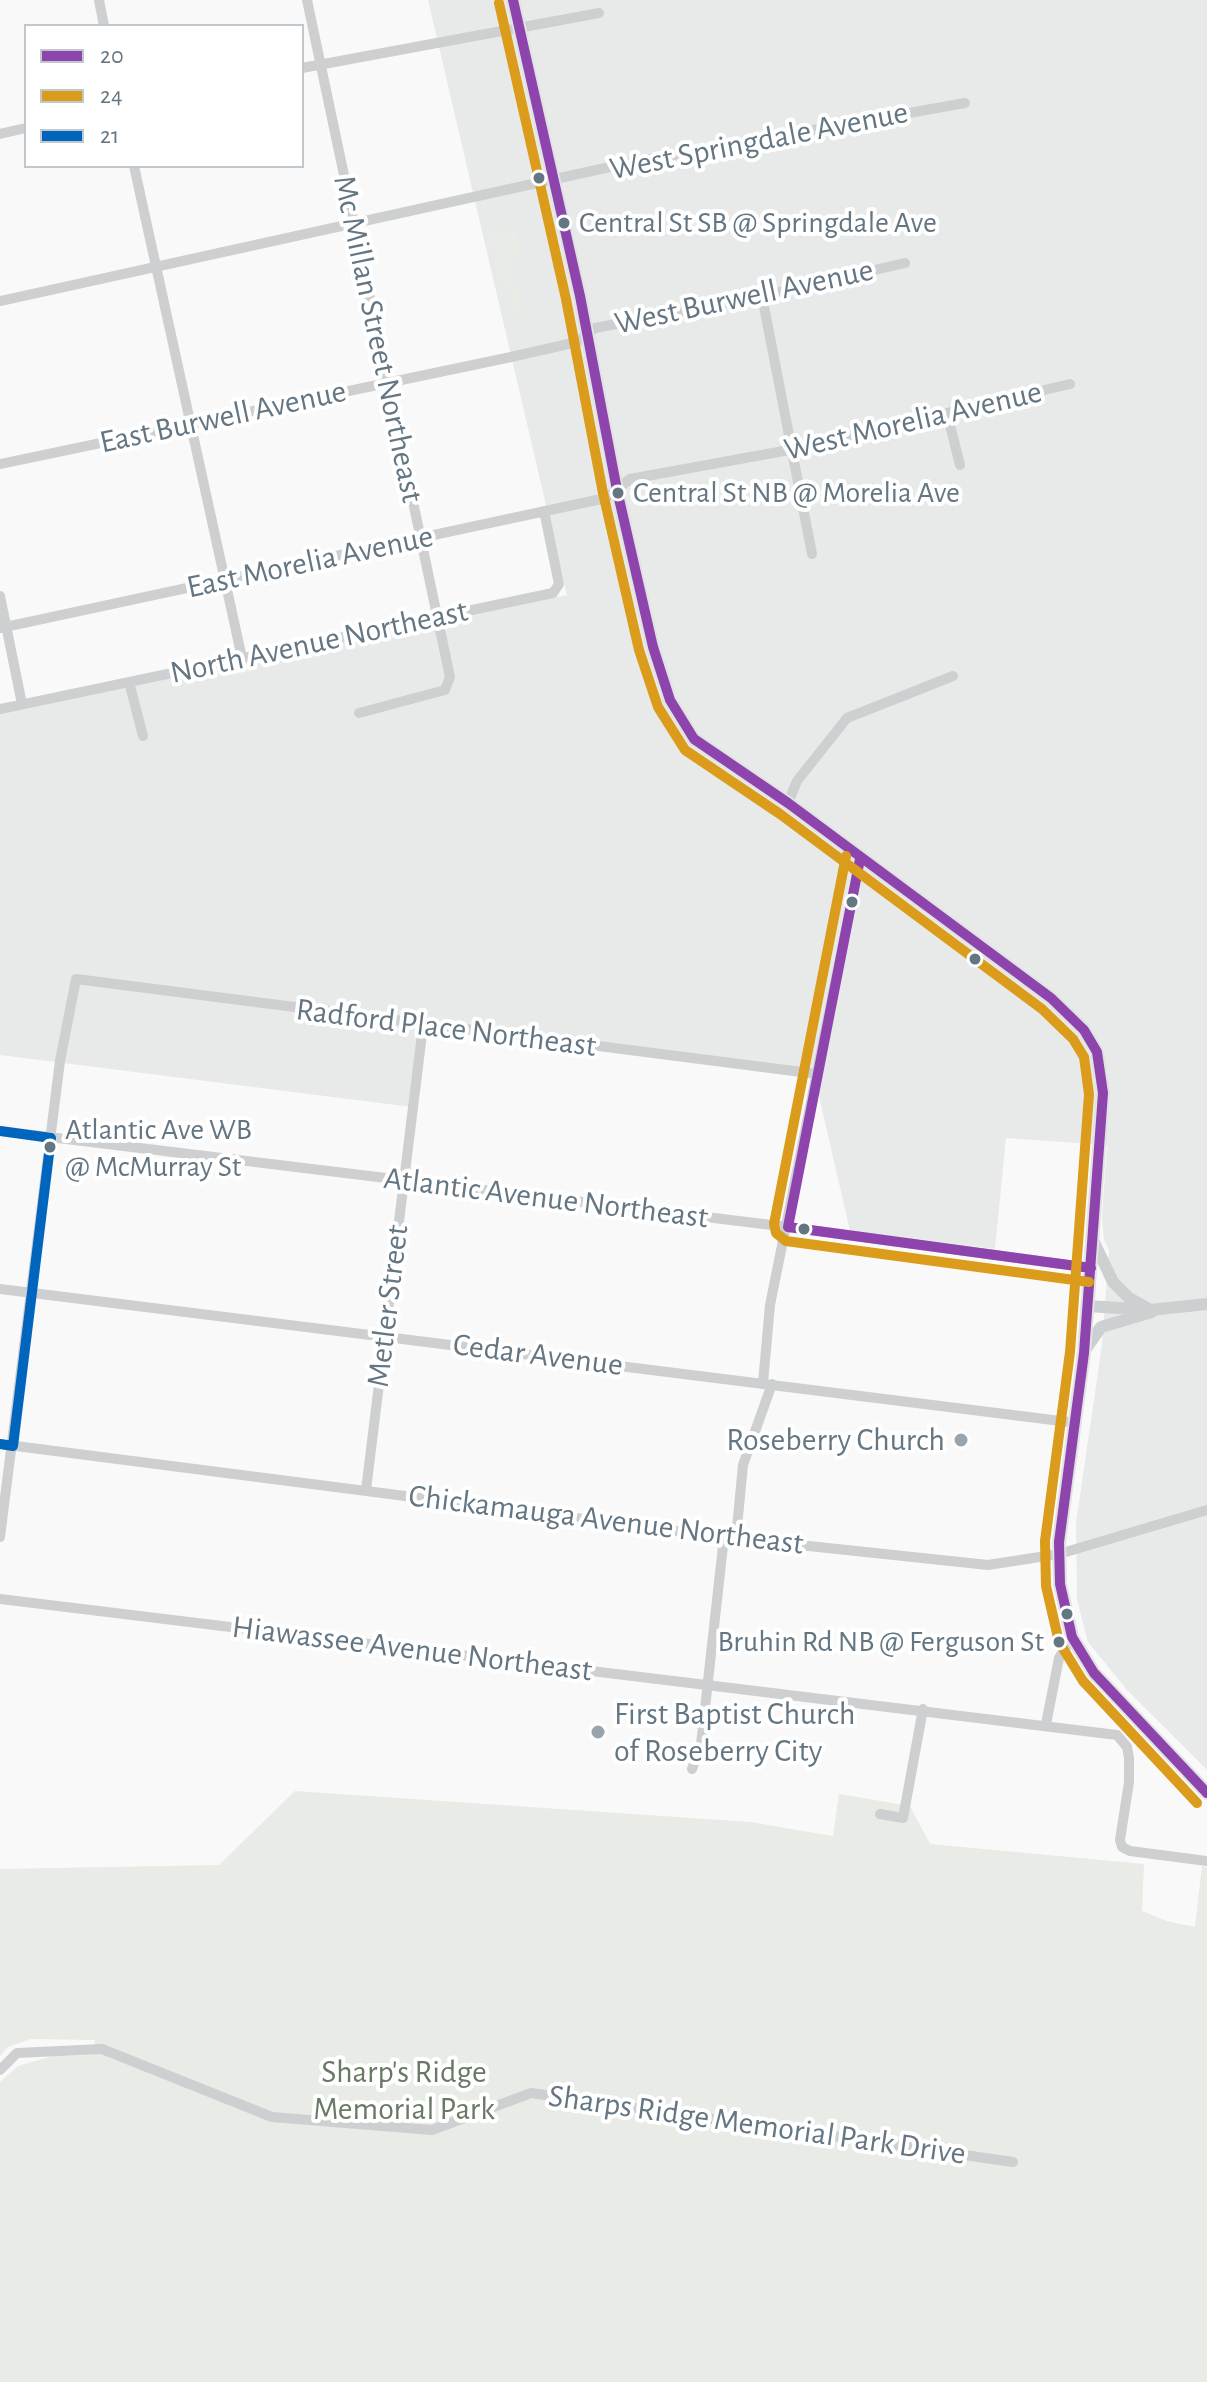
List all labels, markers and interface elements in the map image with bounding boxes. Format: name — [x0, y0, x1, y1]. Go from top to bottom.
legend — [24, 24, 304, 168]
text: 20 — [100, 44, 124, 68]
text: 24 — [100, 84, 122, 108]
street label: West Springdale Avenue — [607, 93, 911, 189]
text: 21 — [100, 124, 119, 148]
unlabelled marker — [531, 170, 547, 186]
street label: Mc Millan Street Northeast — [325, 172, 431, 506]
place label: Central St SB @ Springdale Ave — [579, 205, 937, 241]
marker: Central St SB @ Springdale Ave — [556, 215, 572, 231]
street label: West Burwell Avenue — [611, 251, 877, 343]
street label: East Burwell Avenue — [96, 372, 350, 462]
street label: West Morelia Avenue — [780, 373, 1046, 469]
place label: Central St NB @ Morelia Ave — [633, 475, 960, 511]
marker: Central St NB @ Morelia Ave — [610, 485, 626, 501]
street label: East Morelia Avenue — [183, 517, 437, 607]
street label: North Avenue Northeast — [167, 592, 471, 692]
unlabelled marker — [844, 894, 860, 910]
unlabelled marker — [967, 951, 983, 967]
street label: Radford Place Northeast — [294, 991, 598, 1065]
place label: Atlantic Ave WB @ McMurray St — [65, 1112, 252, 1182]
marker: Atlantic Ave WB @ McMurray St — [42, 1139, 58, 1155]
street label: Atlantic Avenue Northeast — [382, 1159, 710, 1237]
unlabelled marker — [796, 1221, 812, 1237]
street label: Metler Street — [359, 1223, 417, 1389]
street label: Cedar Avenue — [451, 1326, 625, 1384]
place label: Roseberry Church — [726, 1421, 945, 1459]
marker: Roseberry Church — [952, 1431, 970, 1449]
street label: Chickamauga Avenue Northeast — [406, 1477, 806, 1563]
unlabelled marker — [1059, 1606, 1075, 1622]
street label: Hiawassee Avenue Northeast — [230, 1608, 594, 1690]
place label: Bruhin Rd NB @ Ferguson St — [718, 1624, 1044, 1660]
marker: Bruhin Rd NB @ Ferguson St — [1051, 1634, 1067, 1650]
place label: First Baptist Church of Roseberry City — [614, 1695, 855, 1770]
marker: First Baptist Church of Roseberry City — [589, 1723, 607, 1741]
park label: Sharp's Ridge Memorial Park — [313, 2053, 495, 2128]
street label: Sharps Ridge Memorial Park Drive — [546, 2077, 968, 2173]

